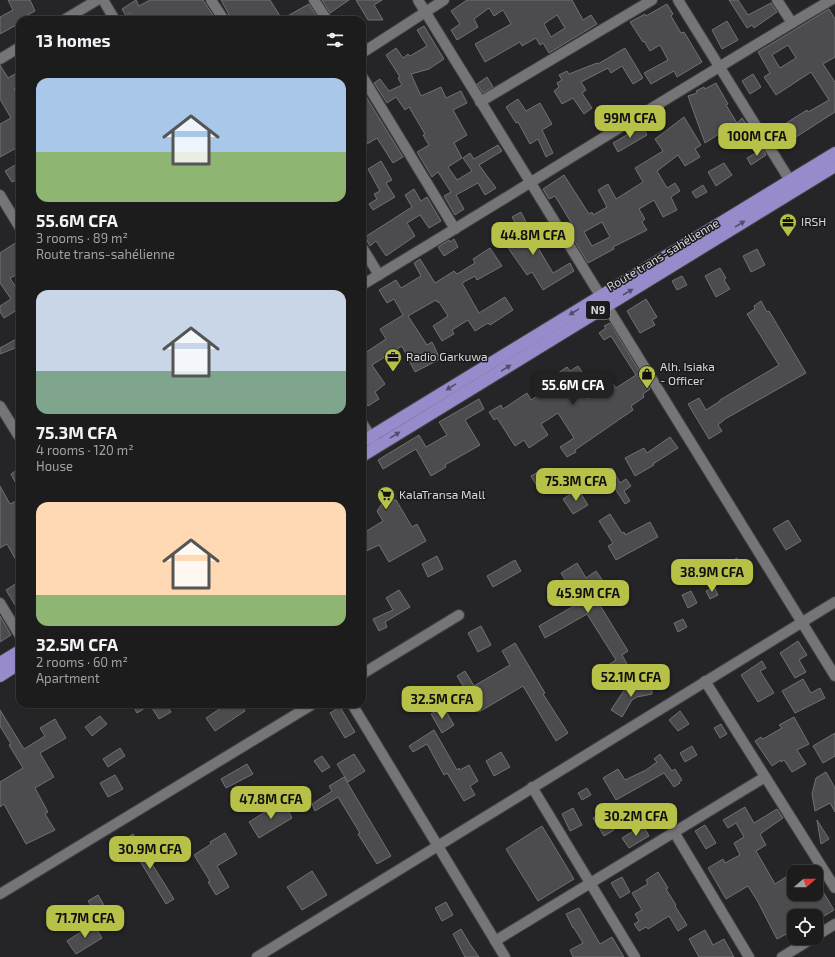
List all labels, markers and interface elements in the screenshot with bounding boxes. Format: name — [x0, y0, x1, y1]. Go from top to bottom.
icon: filters — [324, 29, 346, 51]
text: 13 homes — [36, 30, 111, 50]
icon: home — [155, 104, 227, 176]
pin: 99M CFA — [593, 105, 667, 139]
text: 99M CFA — [604, 110, 656, 126]
pin: 100M CFA — [716, 123, 798, 157]
text: 100M CFA — [727, 128, 787, 144]
text: 55.6M CFA — [36, 210, 118, 230]
office icon: IRSH — [778, 212, 798, 237]
place label: IRSH — [801, 214, 826, 228]
street label: Route trans-sahélienne — [604, 215, 721, 293]
one-way arrow — [734, 221, 746, 228]
pin: 44.8M CFA — [487, 222, 579, 256]
text: 44.8M CFA — [500, 227, 566, 243]
text: 3 rooms · 89 m² — [36, 230, 128, 246]
text: Route trans-sahélienne — [36, 246, 175, 262]
one-way arrow — [623, 288, 633, 296]
road number: N9 — [586, 301, 610, 319]
one-way arrow — [568, 308, 580, 315]
icon: home — [155, 316, 227, 388]
office icon: Radio Garkuwa — [383, 347, 403, 372]
place label: Radio Garkuwa — [406, 349, 488, 363]
place label: Alh. Isiaka - Officer — [660, 359, 715, 387]
one-way arrow — [500, 364, 512, 371]
shop icon: Alh. Isiaka - Officer — [637, 364, 657, 389]
pin: 55.6M CFA — [527, 372, 619, 406]
text: 55.6M CFA — [542, 377, 604, 393]
one-way arrow — [445, 383, 457, 390]
text: 75.3M CFA — [36, 422, 117, 442]
one-way arrow — [389, 432, 401, 439]
text: 4 rooms · 120 m² — [36, 442, 134, 458]
text: House — [36, 458, 73, 474]
pin: 75.3M CFA — [530, 468, 622, 502]
text: 75.3M CFA — [545, 473, 607, 489]
supermarket icon: KalaTransa Mall — [376, 485, 396, 510]
place label: KalaTransa Mall — [399, 487, 486, 501]
icon: home — [155, 528, 227, 600]
pin: 38.9M CFA — [666, 559, 758, 593]
text: 38.9M CFA — [680, 564, 744, 580]
pin: 45.9M CFA — [542, 580, 634, 614]
text: 45.9M CFA — [556, 585, 620, 601]
text: 32.5M CFA — [36, 634, 118, 654]
text: 2 rooms · 60 m² — [36, 654, 128, 670]
pin: 52.1M CFA — [585, 664, 677, 698]
text: 52.1M CFA — [601, 669, 661, 685]
text: Apartment — [36, 670, 100, 686]
pin: 32.5M CFA — [396, 686, 488, 720]
text: 32.5M CFA — [411, 691, 473, 707]
pin: 47.8M CFA — [225, 786, 317, 820]
text: 47.8M CFA — [239, 791, 303, 807]
pin: 30.2M CFA — [590, 803, 682, 837]
text: 30.2M CFA — [604, 808, 668, 824]
pin: 30.9M CFA — [104, 836, 196, 870]
text: 30.9M CFA — [118, 841, 182, 857]
north arrow — [787, 865, 823, 901]
map controls — [787, 865, 823, 945]
pin: 71.7M CFA — [39, 905, 131, 939]
button: locate — [787, 909, 823, 945]
text: 71.7M CFA — [55, 910, 115, 926]

